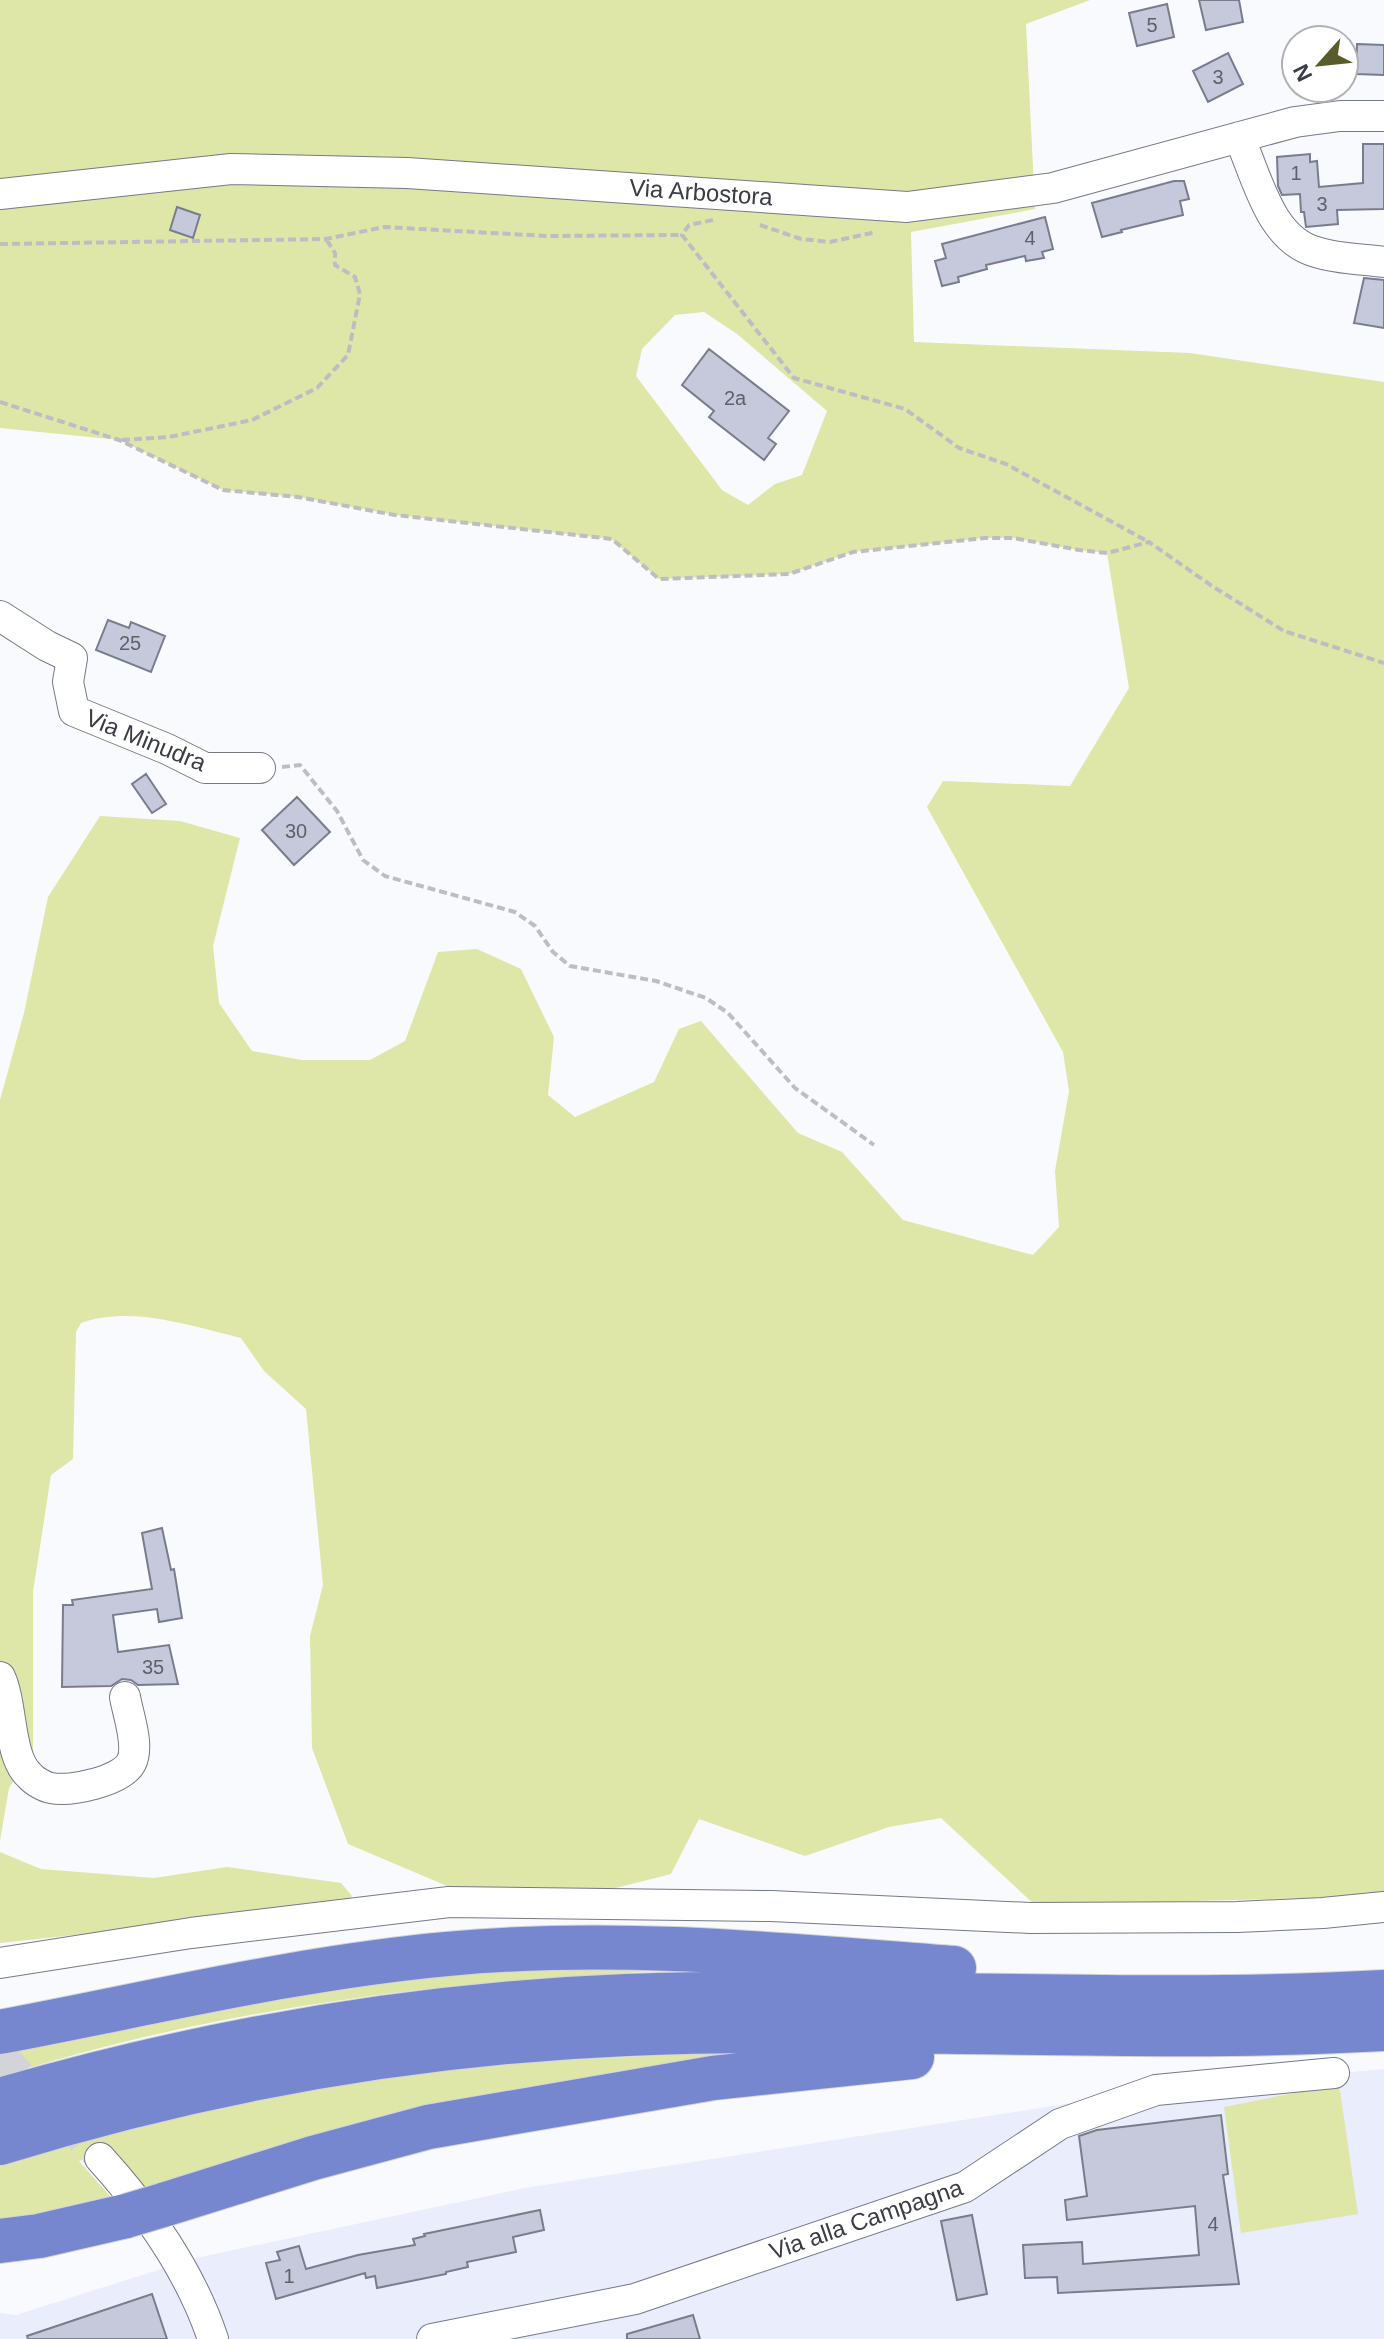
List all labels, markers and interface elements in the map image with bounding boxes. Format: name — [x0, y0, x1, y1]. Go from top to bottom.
house number: 5 — [1146, 14, 1158, 36]
north arrow — [1280, 24, 1360, 104]
text: N — [1288, 60, 1317, 86]
house number: 3 — [1212, 66, 1224, 88]
house number: 1 — [1290, 162, 1302, 184]
street label: Via Arbostora — [628, 174, 774, 211]
house number: 3 — [1316, 193, 1328, 215]
house number: 4 — [1024, 227, 1036, 249]
house number: 2a — [724, 387, 747, 409]
house number: 25 — [119, 632, 141, 654]
street label: Via Minudra — [82, 704, 211, 777]
house number: 30 — [285, 820, 307, 842]
house number: 35 — [142, 1656, 164, 1678]
street label: Via alla Campagna — [766, 2173, 967, 2265]
house number: 4 — [1207, 2213, 1219, 2235]
house number: 1 — [283, 2265, 295, 2287]

